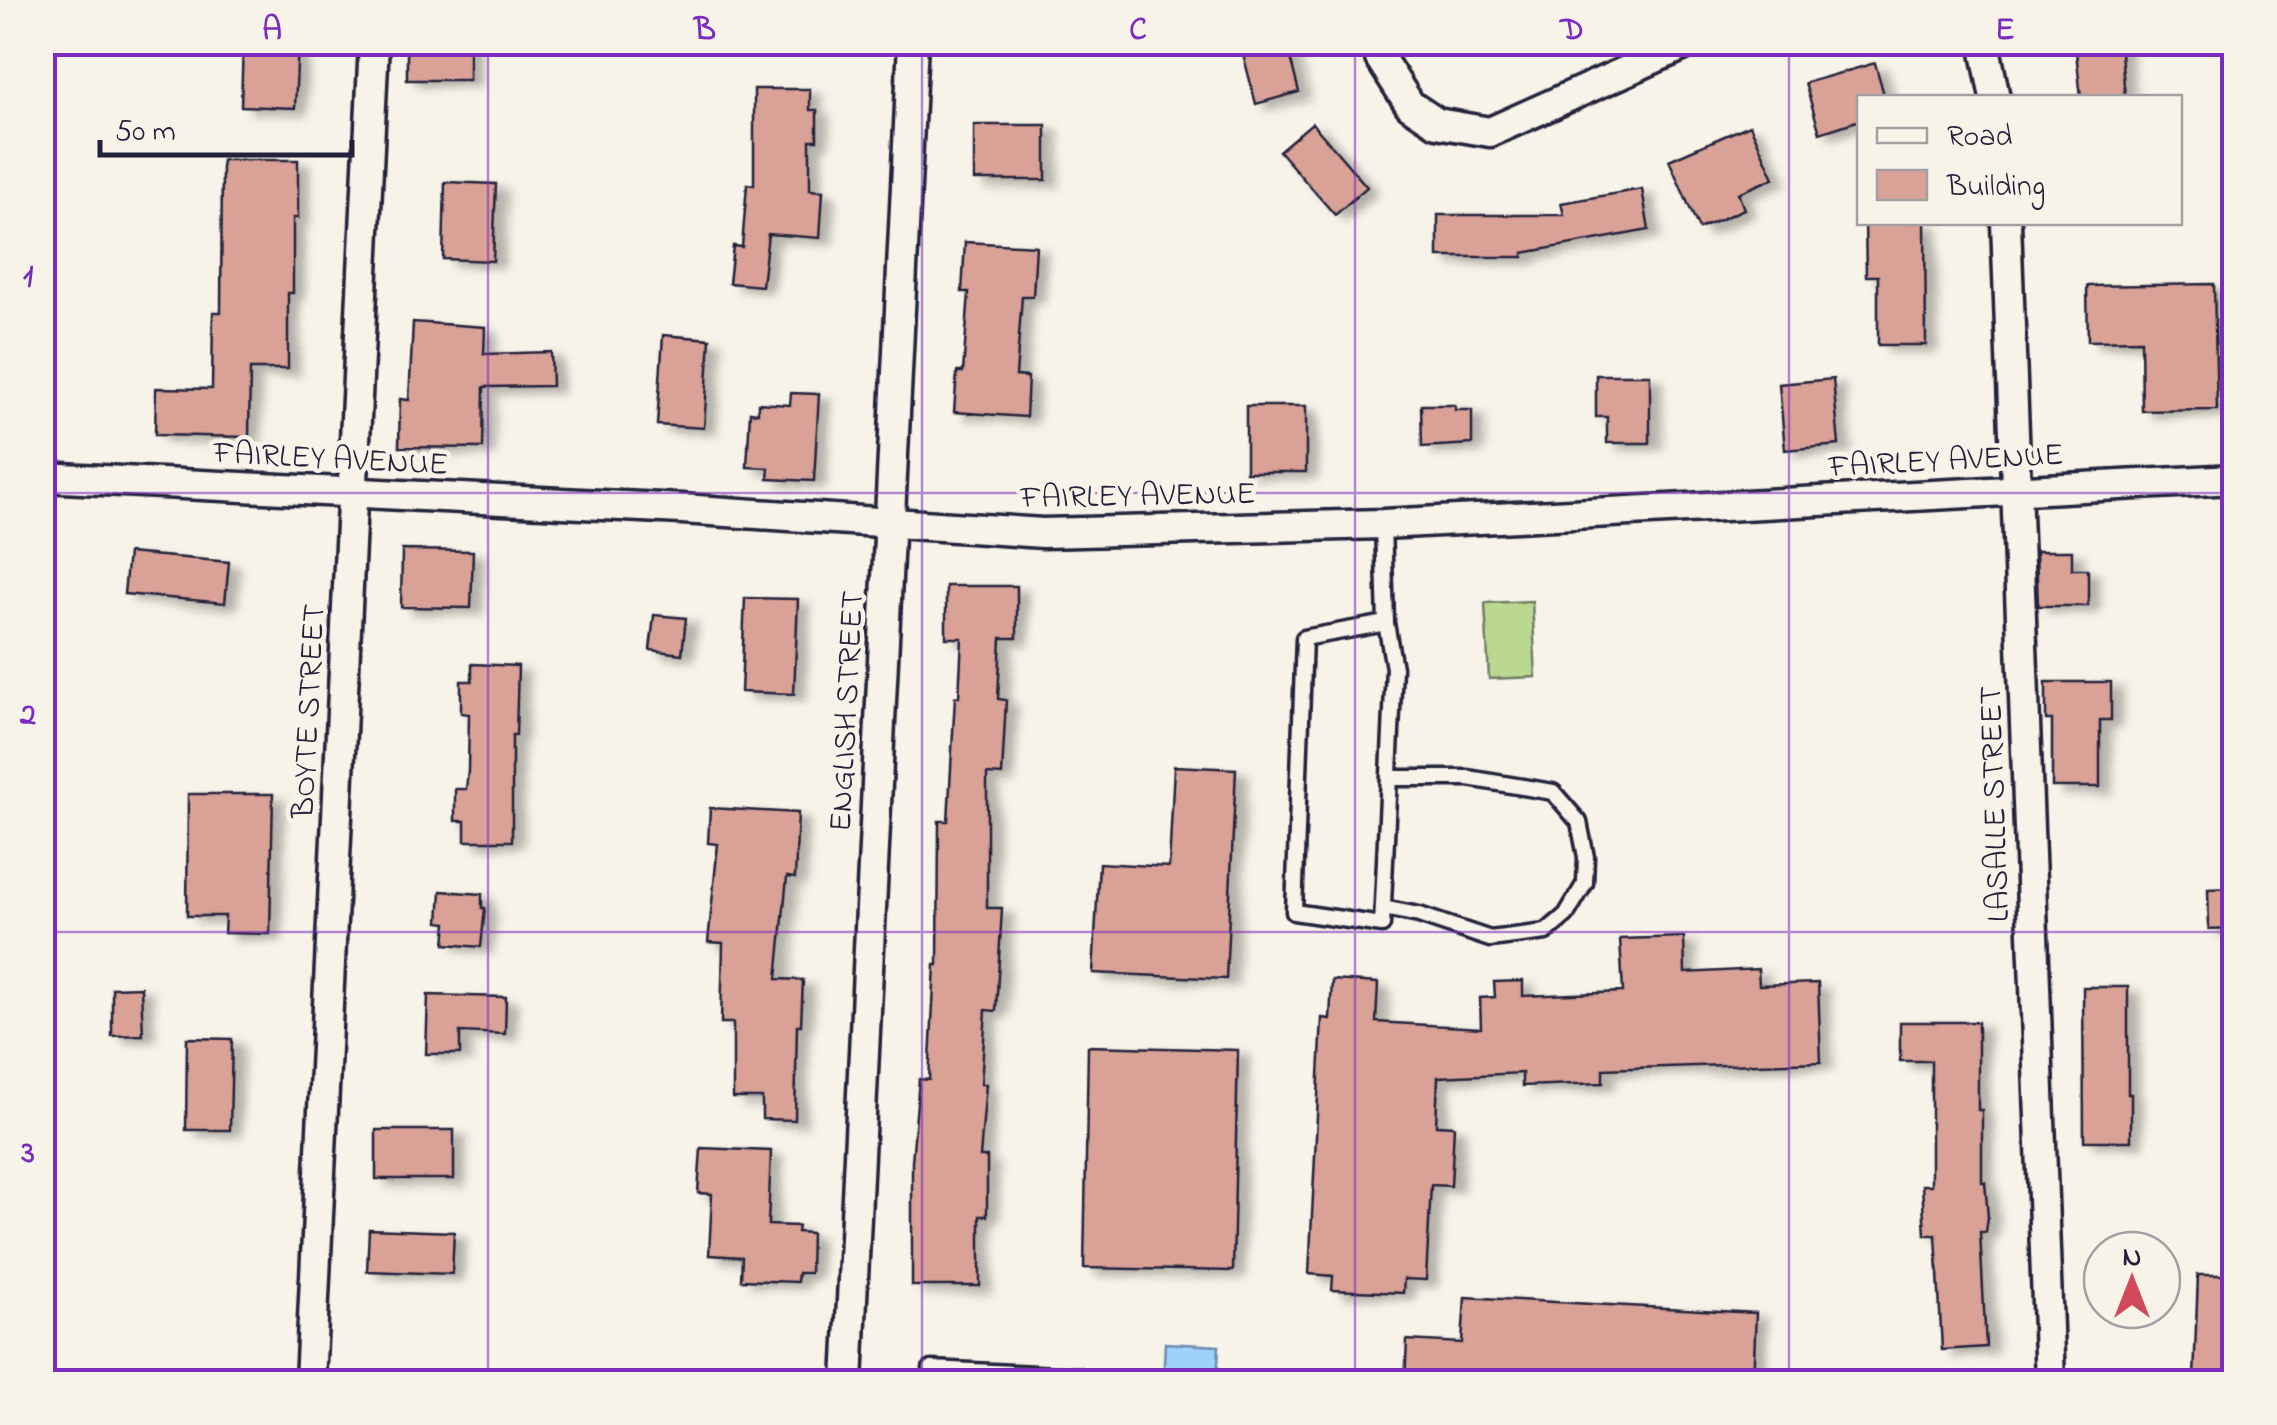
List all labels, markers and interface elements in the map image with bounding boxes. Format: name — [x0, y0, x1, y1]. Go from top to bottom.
text: A — [262, 8, 282, 55]
text: B — [692, 8, 716, 55]
text: C — [1129, 8, 1147, 55]
text: D — [1558, 8, 1584, 55]
text: E — [1995, 8, 2015, 55]
scale bar — [100, 95, 352, 157]
legend — [1857, 95, 2182, 225]
text: 50 m — [115, 111, 176, 155]
text: Road — [1947, 116, 2012, 160]
text: Building — [1946, 166, 2045, 210]
text: 1 — [23, 255, 33, 302]
street label: FAIRLEY AVENUE — [211, 431, 449, 490]
street label: FAIRLEY AVENUE — [1827, 433, 2065, 492]
street label: FAIRLEY AVENUE — [1019, 472, 1256, 523]
street label: ENGLISH STREET — [819, 589, 878, 833]
street label: BOYTE STREET — [281, 603, 340, 820]
street label: LASALLE STREET — [1969, 685, 2024, 923]
text: 2 — [19, 693, 36, 740]
text: 3 — [20, 1131, 35, 1178]
north arrow — [2082, 1230, 2182, 1330]
text: N — [2123, 1238, 2141, 1279]

